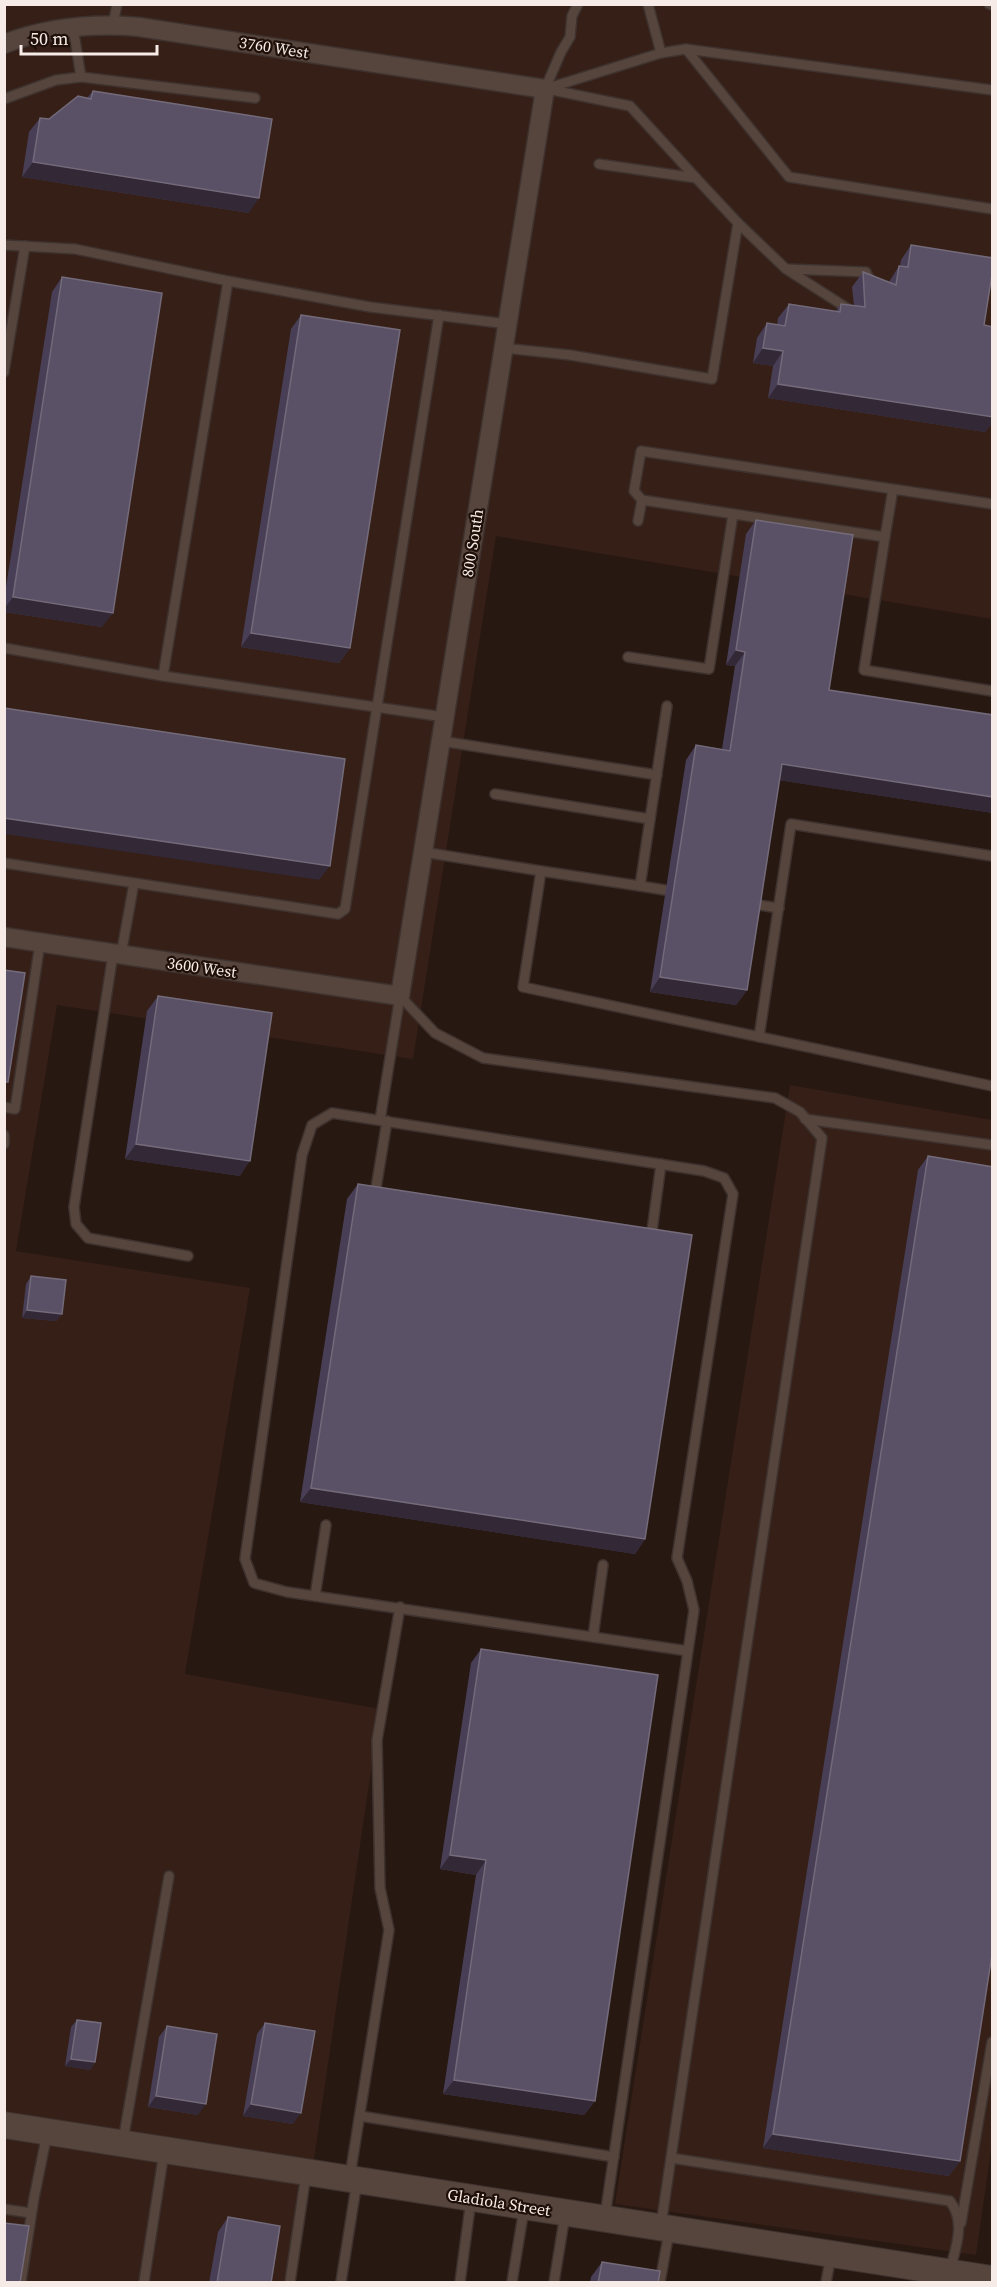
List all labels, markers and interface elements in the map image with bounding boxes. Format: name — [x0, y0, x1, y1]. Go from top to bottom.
scale bar — [21, 18, 158, 56]
text: 50 m — [30, 26, 68, 51]
street label: 3760 West — [238, 31, 311, 63]
street label: 800 South — [456, 507, 488, 579]
street label: 3600 West — [166, 951, 239, 983]
street label: Gladiola Street — [446, 2183, 553, 2221]

